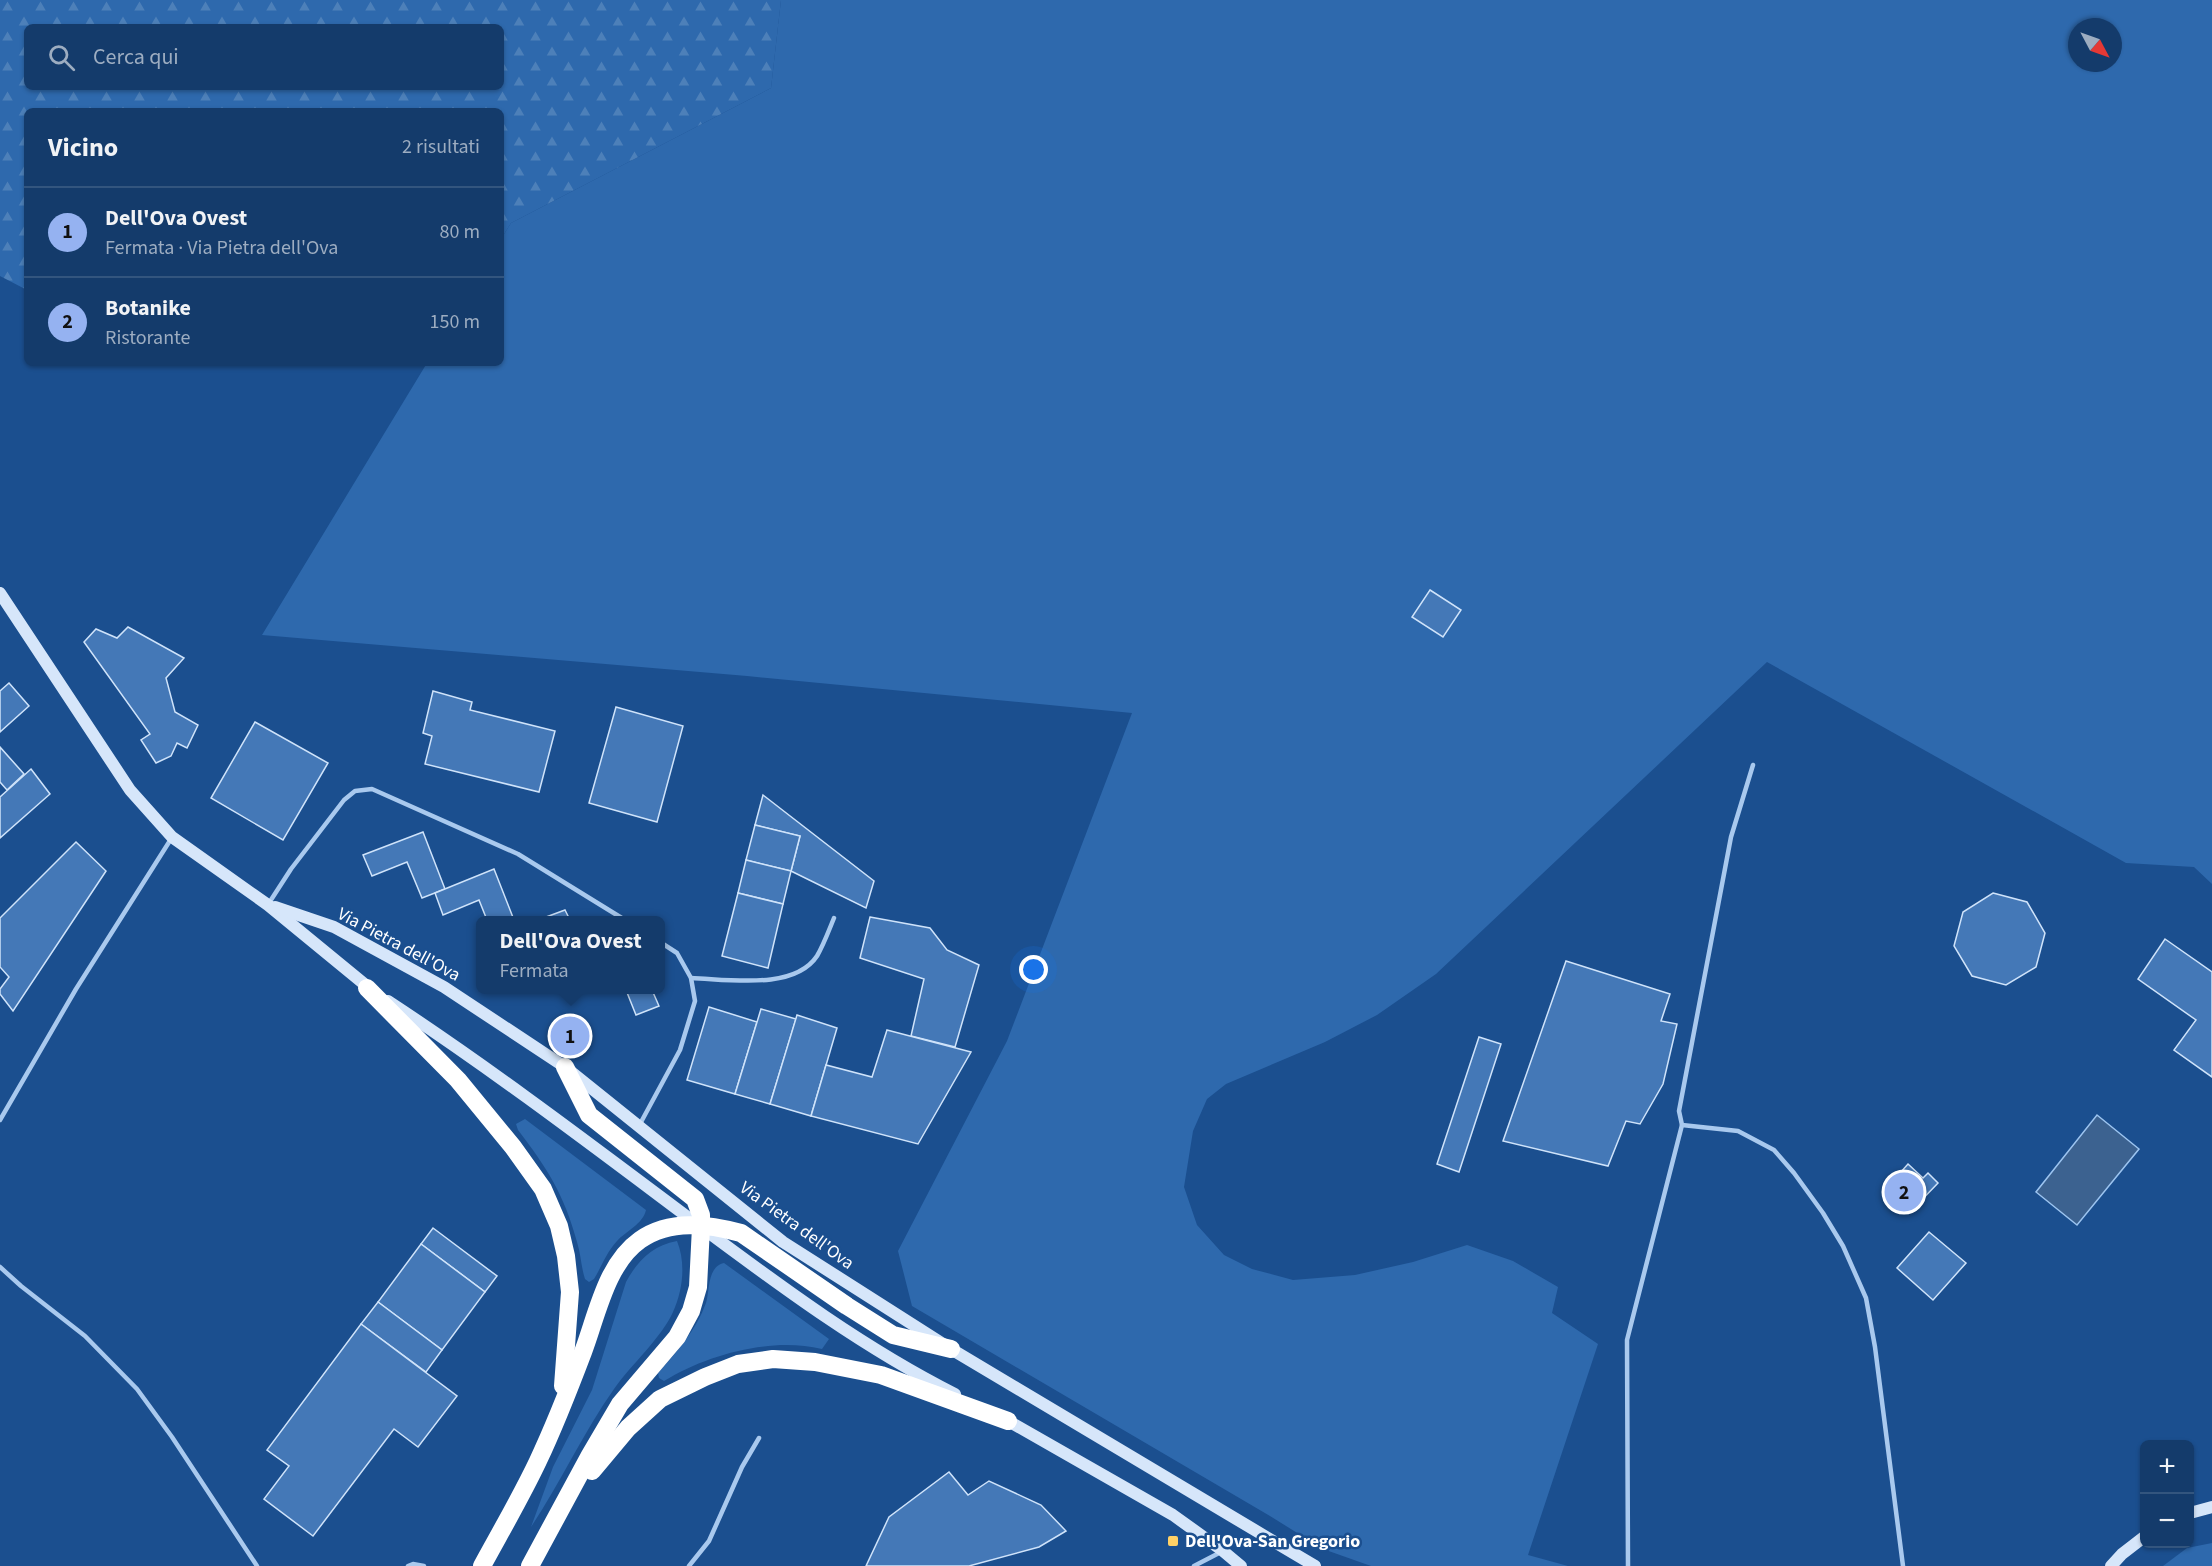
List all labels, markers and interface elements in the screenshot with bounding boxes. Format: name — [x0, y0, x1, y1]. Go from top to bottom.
north arrow — [2068, 18, 2122, 72]
search box — [24, 24, 504, 90]
icon: search — [45, 41, 78, 74]
text: Cerca qui — [93, 41, 179, 73]
text: Vicino — [48, 129, 118, 166]
text: 2 risultati — [402, 133, 480, 161]
text: Dell'Ova Ovest — [105, 202, 247, 234]
text: 1 — [62, 218, 73, 246]
text: 80 m — [440, 218, 480, 246]
text: Fermata · Via Pietra dell'Ova — [105, 234, 338, 262]
text: Botanike — [105, 292, 191, 324]
text: 2 — [62, 308, 73, 336]
text: 150 m — [430, 308, 480, 336]
text: Ristorante — [105, 324, 191, 352]
street label: Via Pietra dell'Ova — [333, 901, 465, 987]
popup — [476, 916, 665, 994]
text: Dell'Ova Ovest — [499, 925, 642, 957]
your location — [1019, 955, 1048, 984]
text: Fermata — [499, 957, 569, 985]
pin: 1 — [550, 1014, 590, 1058]
pin: 2 — [1884, 1170, 1924, 1214]
street label: Via Pietra dell'Ova — [734, 1175, 859, 1275]
map controls — [2140, 1440, 2194, 1548]
button: + — [2140, 1440, 2194, 1494]
button: − — [2140, 1494, 2194, 1548]
place label: Dell'Ova-San Gregorio — [1185, 1529, 1360, 1554]
marker: Dell'Ova-San Gregorio — [1166, 1534, 1180, 1548]

